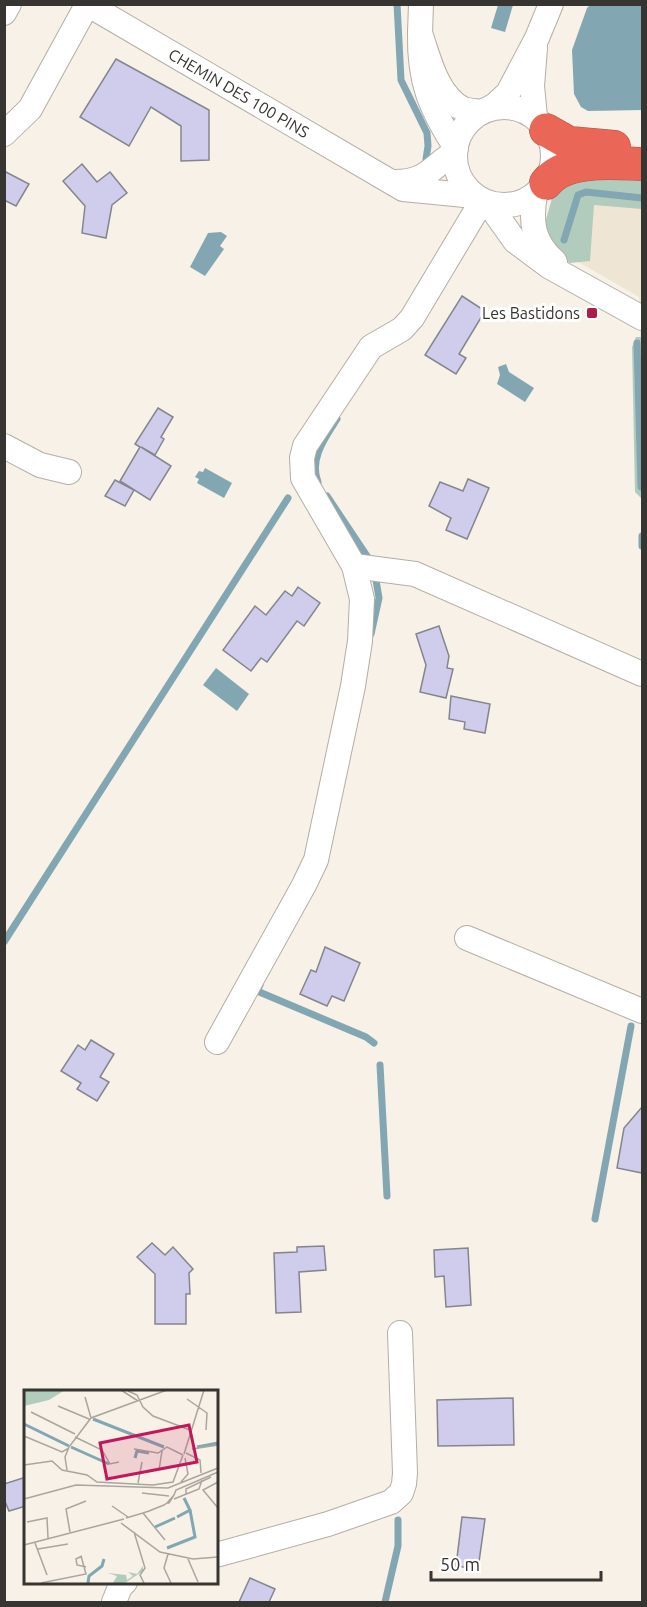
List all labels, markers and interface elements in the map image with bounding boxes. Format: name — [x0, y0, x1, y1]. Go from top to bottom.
street label: CHEMIN DES 100 PINS — [165, 45, 312, 141]
place label: Les Bastidons — [482, 304, 580, 322]
marker: Les Bastidons — [585, 306, 599, 320]
inset map — [24, 1390, 218, 1583]
scale bar — [431, 1544, 600, 1582]
text: 50 m — [440, 1554, 480, 1574]

